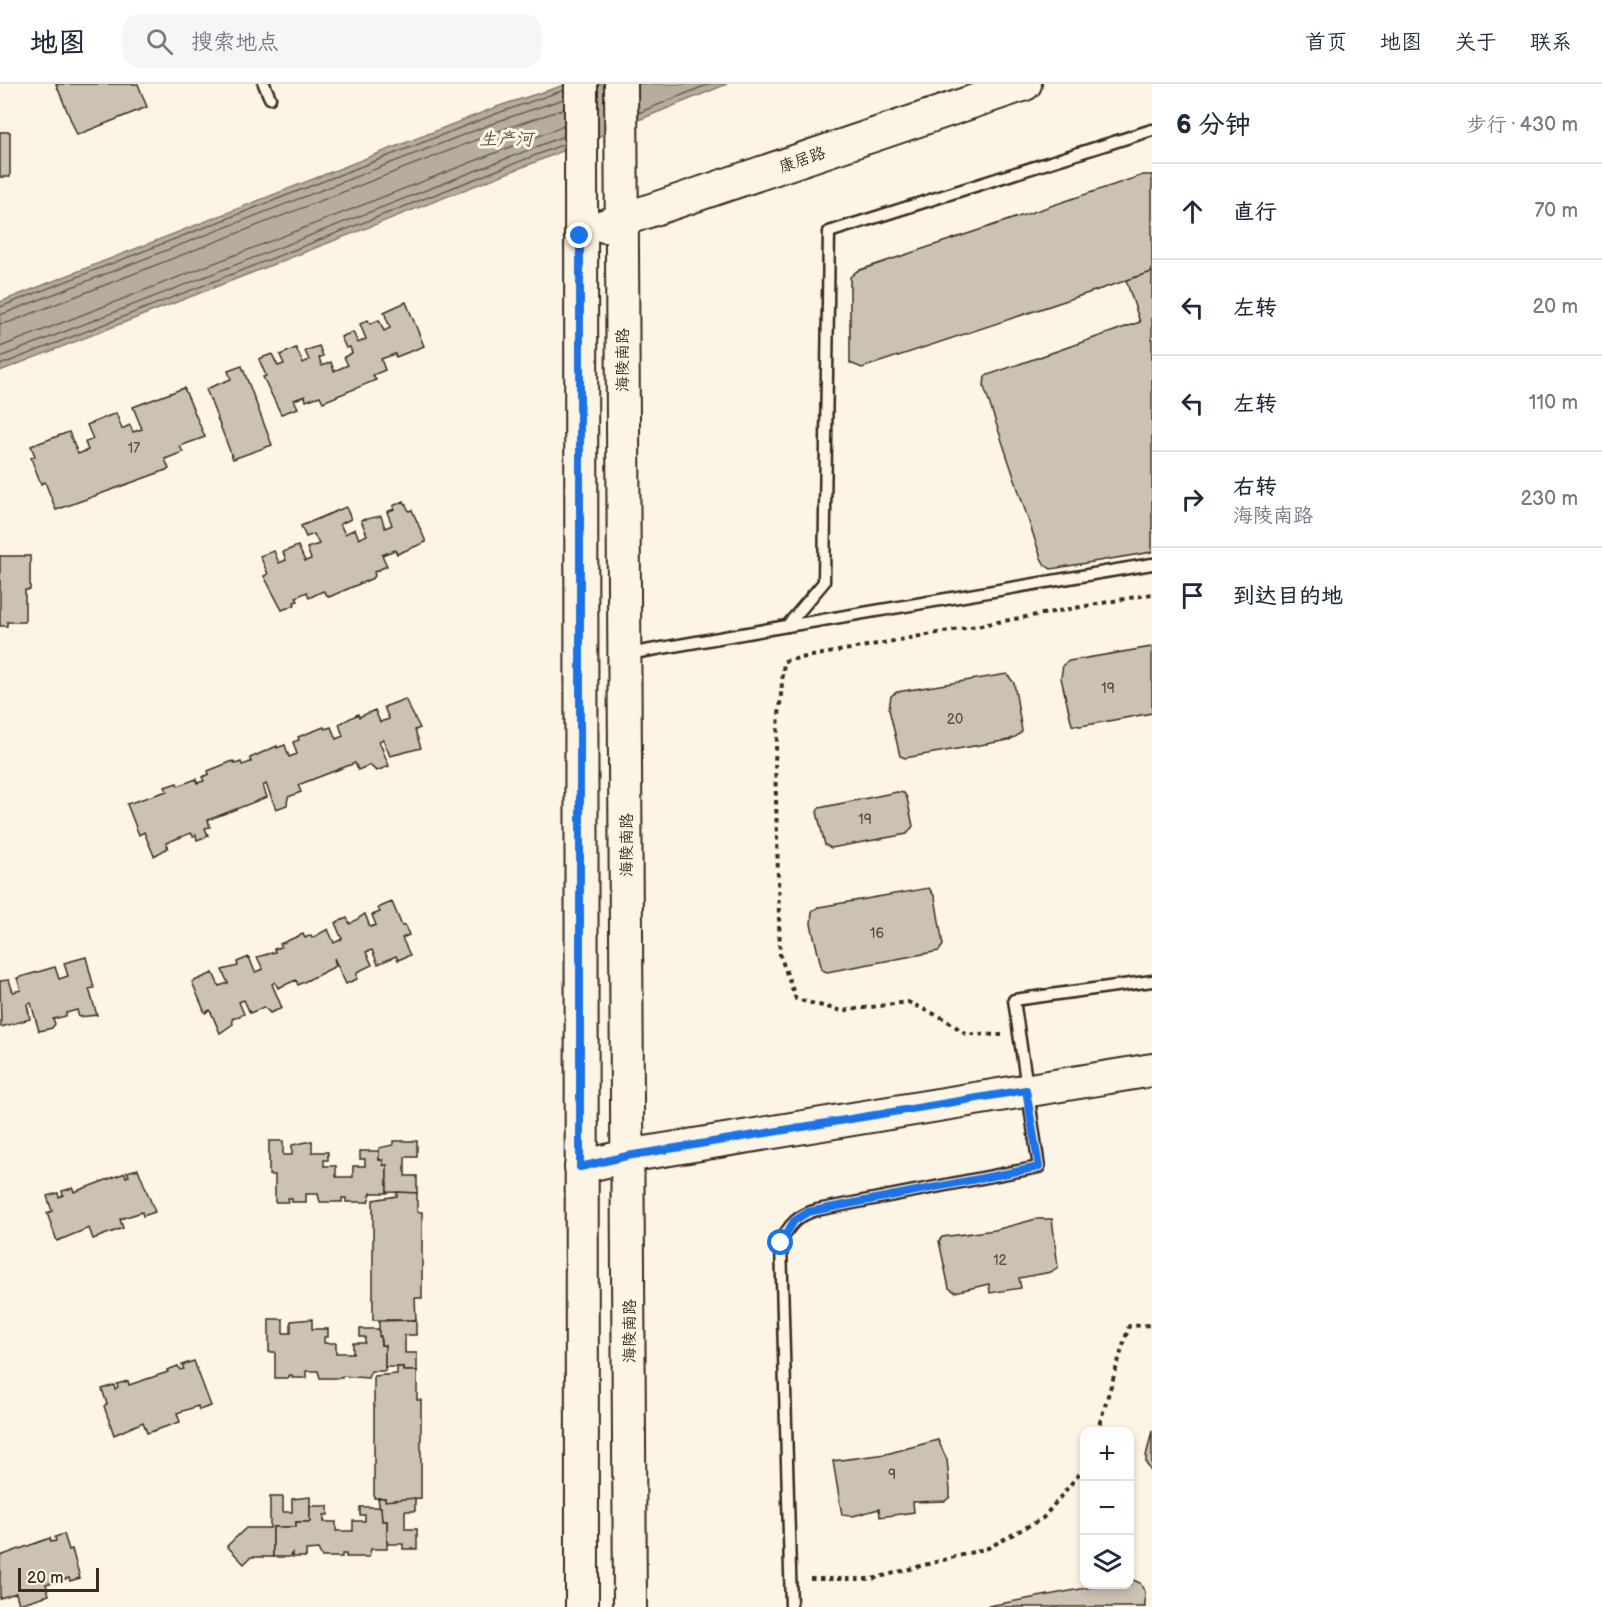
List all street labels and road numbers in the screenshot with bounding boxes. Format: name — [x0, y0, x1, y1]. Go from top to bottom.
street label: 康居路 — [777, 144, 828, 177]
street label: 海陵南路 — [614, 328, 633, 392]
street label: 海陵南路 — [618, 813, 637, 877]
street label: 海陵南路 — [621, 1299, 640, 1363]

